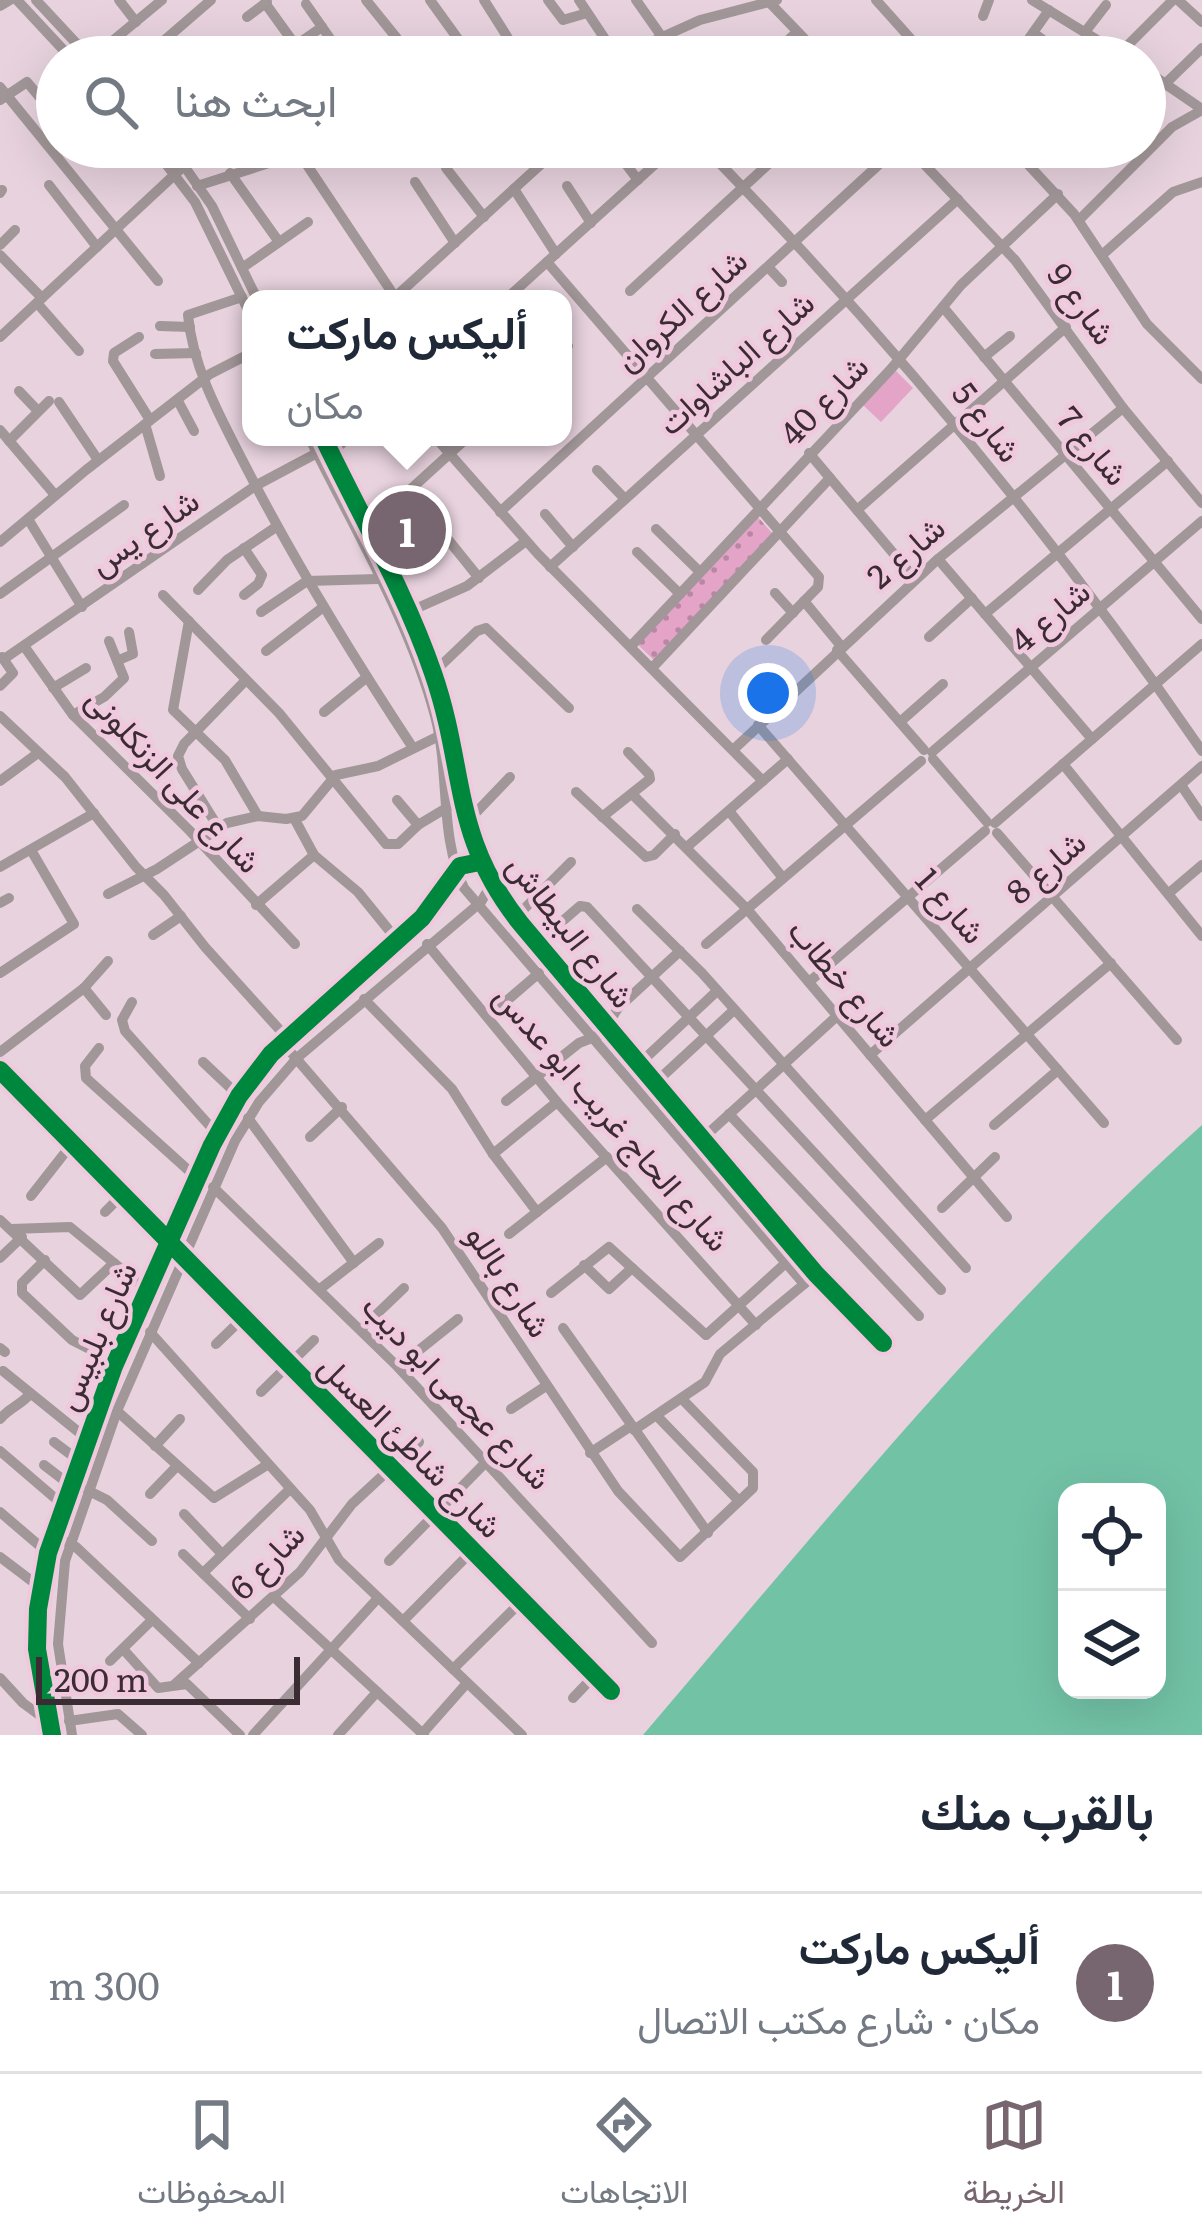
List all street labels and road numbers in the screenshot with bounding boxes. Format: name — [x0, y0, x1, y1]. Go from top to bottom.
street label: شارع الكروان — [602, 235, 757, 382]
street label: شارع 9 — [1037, 252, 1130, 354]
street label: شارع الباشاوات — [645, 277, 824, 446]
street label: شارع 40 — [766, 342, 879, 456]
street label: شارع 5 — [942, 370, 1036, 472]
street label: شارع 7 — [1047, 394, 1143, 495]
street label: شارع يس — [78, 474, 208, 586]
street label: شارع 2 — [854, 502, 955, 599]
street label: شارع 4 — [998, 566, 1100, 663]
street label: شارع على الزنكلونى — [76, 674, 275, 883]
street label: شارع 8 — [994, 817, 1095, 914]
street label: شارع البيطاش — [496, 842, 649, 1017]
street label: شارع 1 — [905, 856, 1000, 954]
street label: شارع خطاب — [778, 906, 915, 1057]
street label: شارع الحاج غريب ابو عدس — [483, 972, 744, 1261]
street label: شارع باللو — [455, 1213, 566, 1346]
street label: شارع بلبيس — [40, 1253, 148, 1417]
street label: شارع عجمى ابو ديب — [352, 1281, 565, 1500]
street label: شارع شاطئ العسل — [309, 1341, 516, 1548]
street label: شارع 6 — [216, 1510, 315, 1610]

